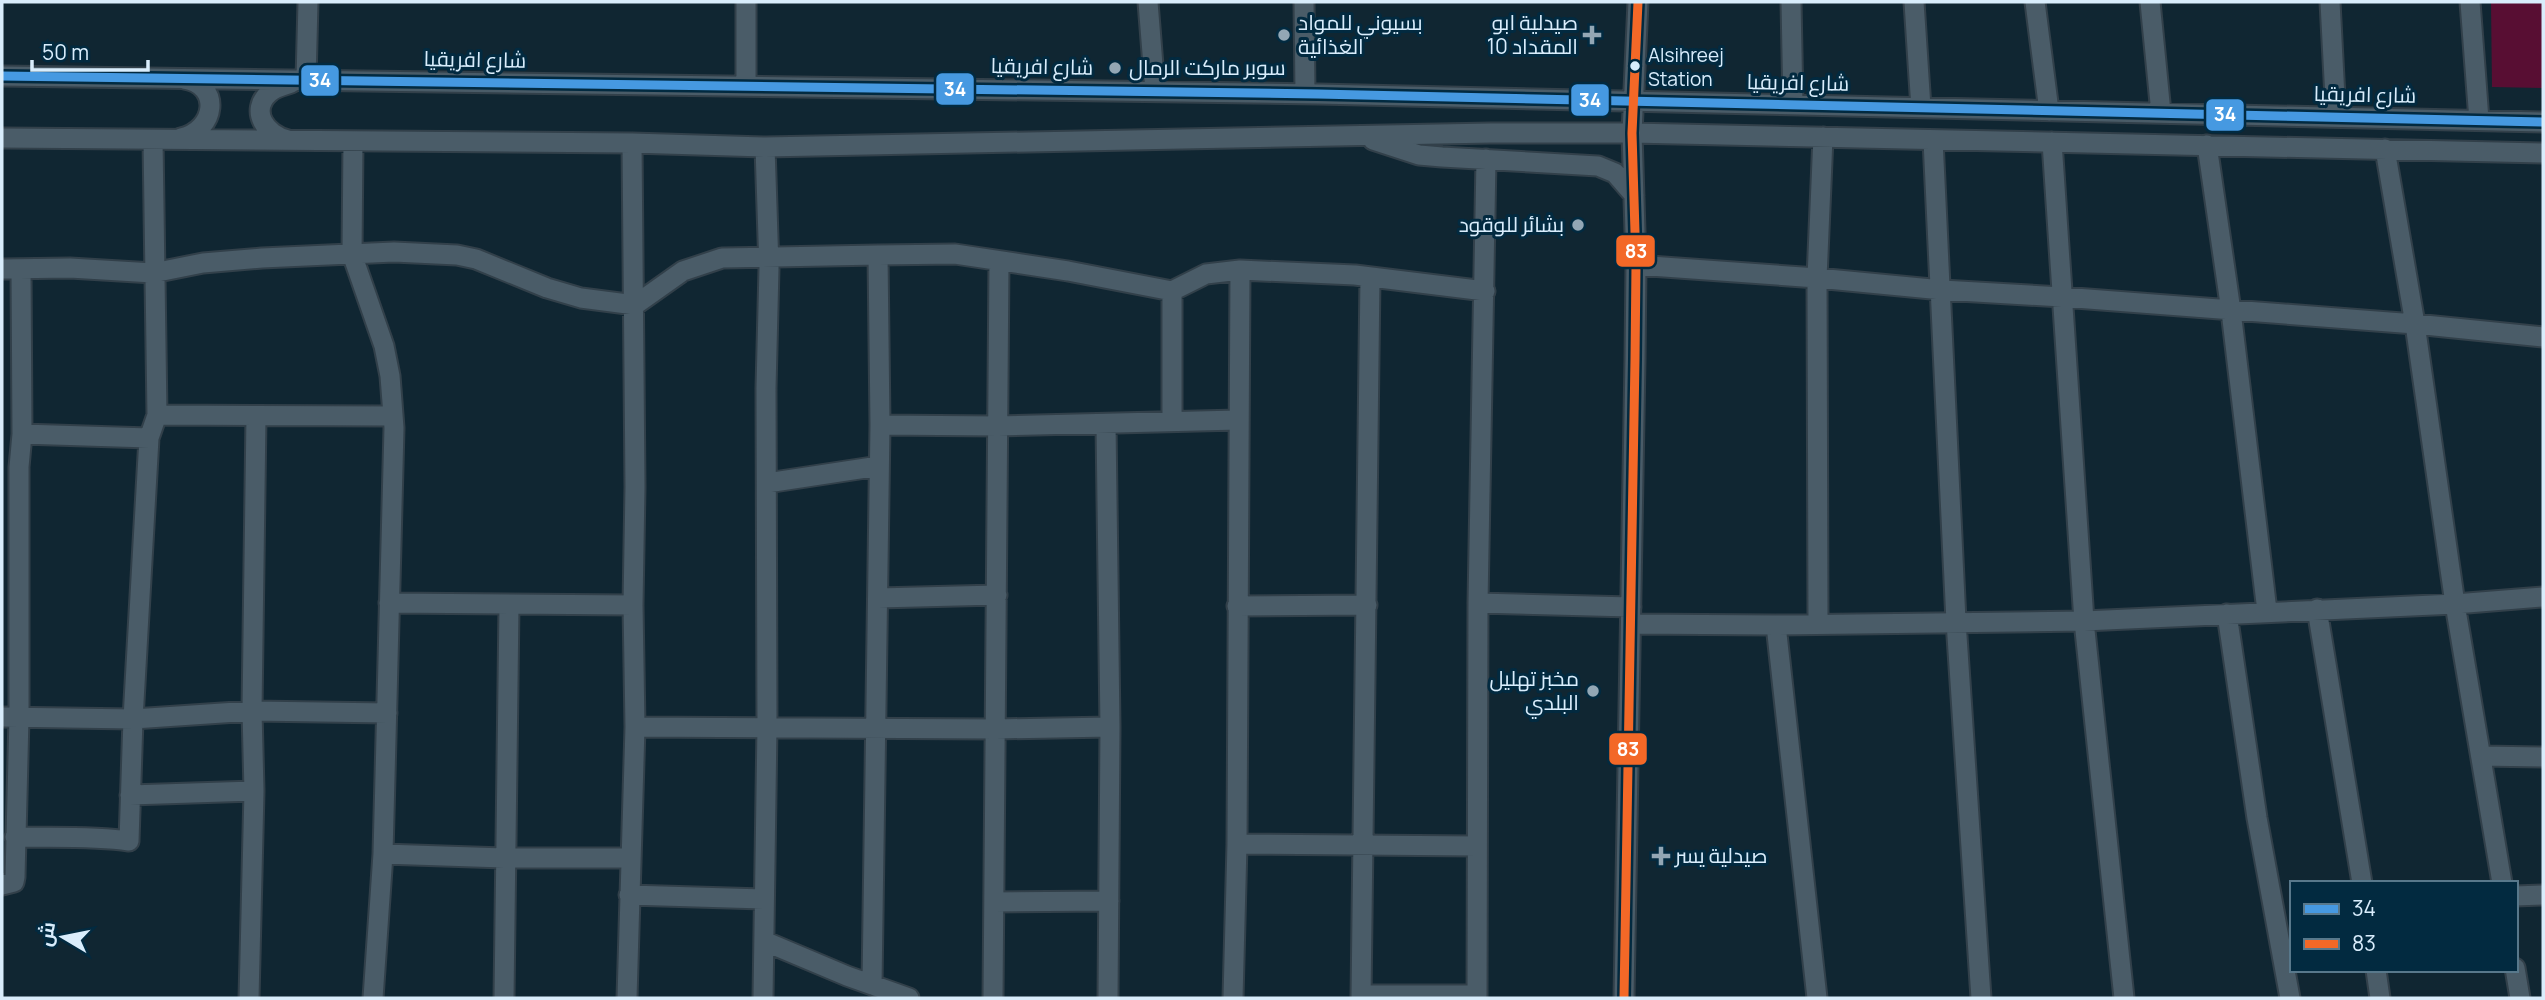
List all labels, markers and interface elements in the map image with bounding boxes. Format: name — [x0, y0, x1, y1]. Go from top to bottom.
place label: بسيوني للمواد الغذائية — [1298, 8, 1423, 60]
place label: صيدلية ابو المقداد 10 — [1487, 8, 1578, 60]
marker: بسيوني للمواد الغذائية — [1276, 27, 1292, 43]
marker: صيدلية ابو المقداد 10 — [1584, 27, 1600, 43]
scale bar — [32, 28, 147, 72]
text: 50 m — [42, 38, 89, 66]
place label: Alsihreej Station — [1648, 42, 1724, 92]
street label: شارع افريقيا — [423, 44, 527, 75]
street label: شارع افريقيا — [990, 51, 1094, 82]
place label: سوبر ماركت الرمال — [1129, 53, 1286, 81]
marker: Alsihreej Station — [1628, 59, 1642, 73]
marker: سوبر ماركت الرمال — [1107, 60, 1123, 76]
line badge: 34 — [300, 64, 340, 97]
text: 34 — [309, 67, 331, 93]
street label: شارع افريقيا — [1746, 67, 1850, 98]
line badge: 34 — [935, 72, 975, 106]
text: 34 — [944, 76, 966, 102]
street label: شارع افريقيا — [2313, 79, 2417, 110]
line badge: 34 — [1570, 83, 1610, 117]
text: 34 — [1579, 87, 1601, 113]
line badge: 34 — [2205, 98, 2245, 132]
text: 34 — [2214, 101, 2236, 127]
place label: بشائر للوقود — [1459, 210, 1564, 238]
marker: بشائر للوقود — [1570, 217, 1586, 233]
line badge: 83 — [1615, 234, 1656, 268]
text: 83 — [1625, 238, 1647, 264]
place label: مخبز تهليل البلدي — [1489, 664, 1579, 719]
marker: مخبز تهليل البلدي — [1585, 683, 1601, 699]
line badge: 83 — [1608, 732, 1648, 766]
text: 83 — [1617, 736, 1639, 762]
place label: صيدلية يسر — [1674, 841, 1768, 869]
marker: صيدلية يسر — [1653, 848, 1669, 864]
legend — [2290, 881, 2517, 972]
text: 34 — [2352, 894, 2376, 922]
north arrow — [28, 902, 98, 972]
text: ش — [31, 920, 61, 948]
text: 83 — [2352, 929, 2376, 957]

